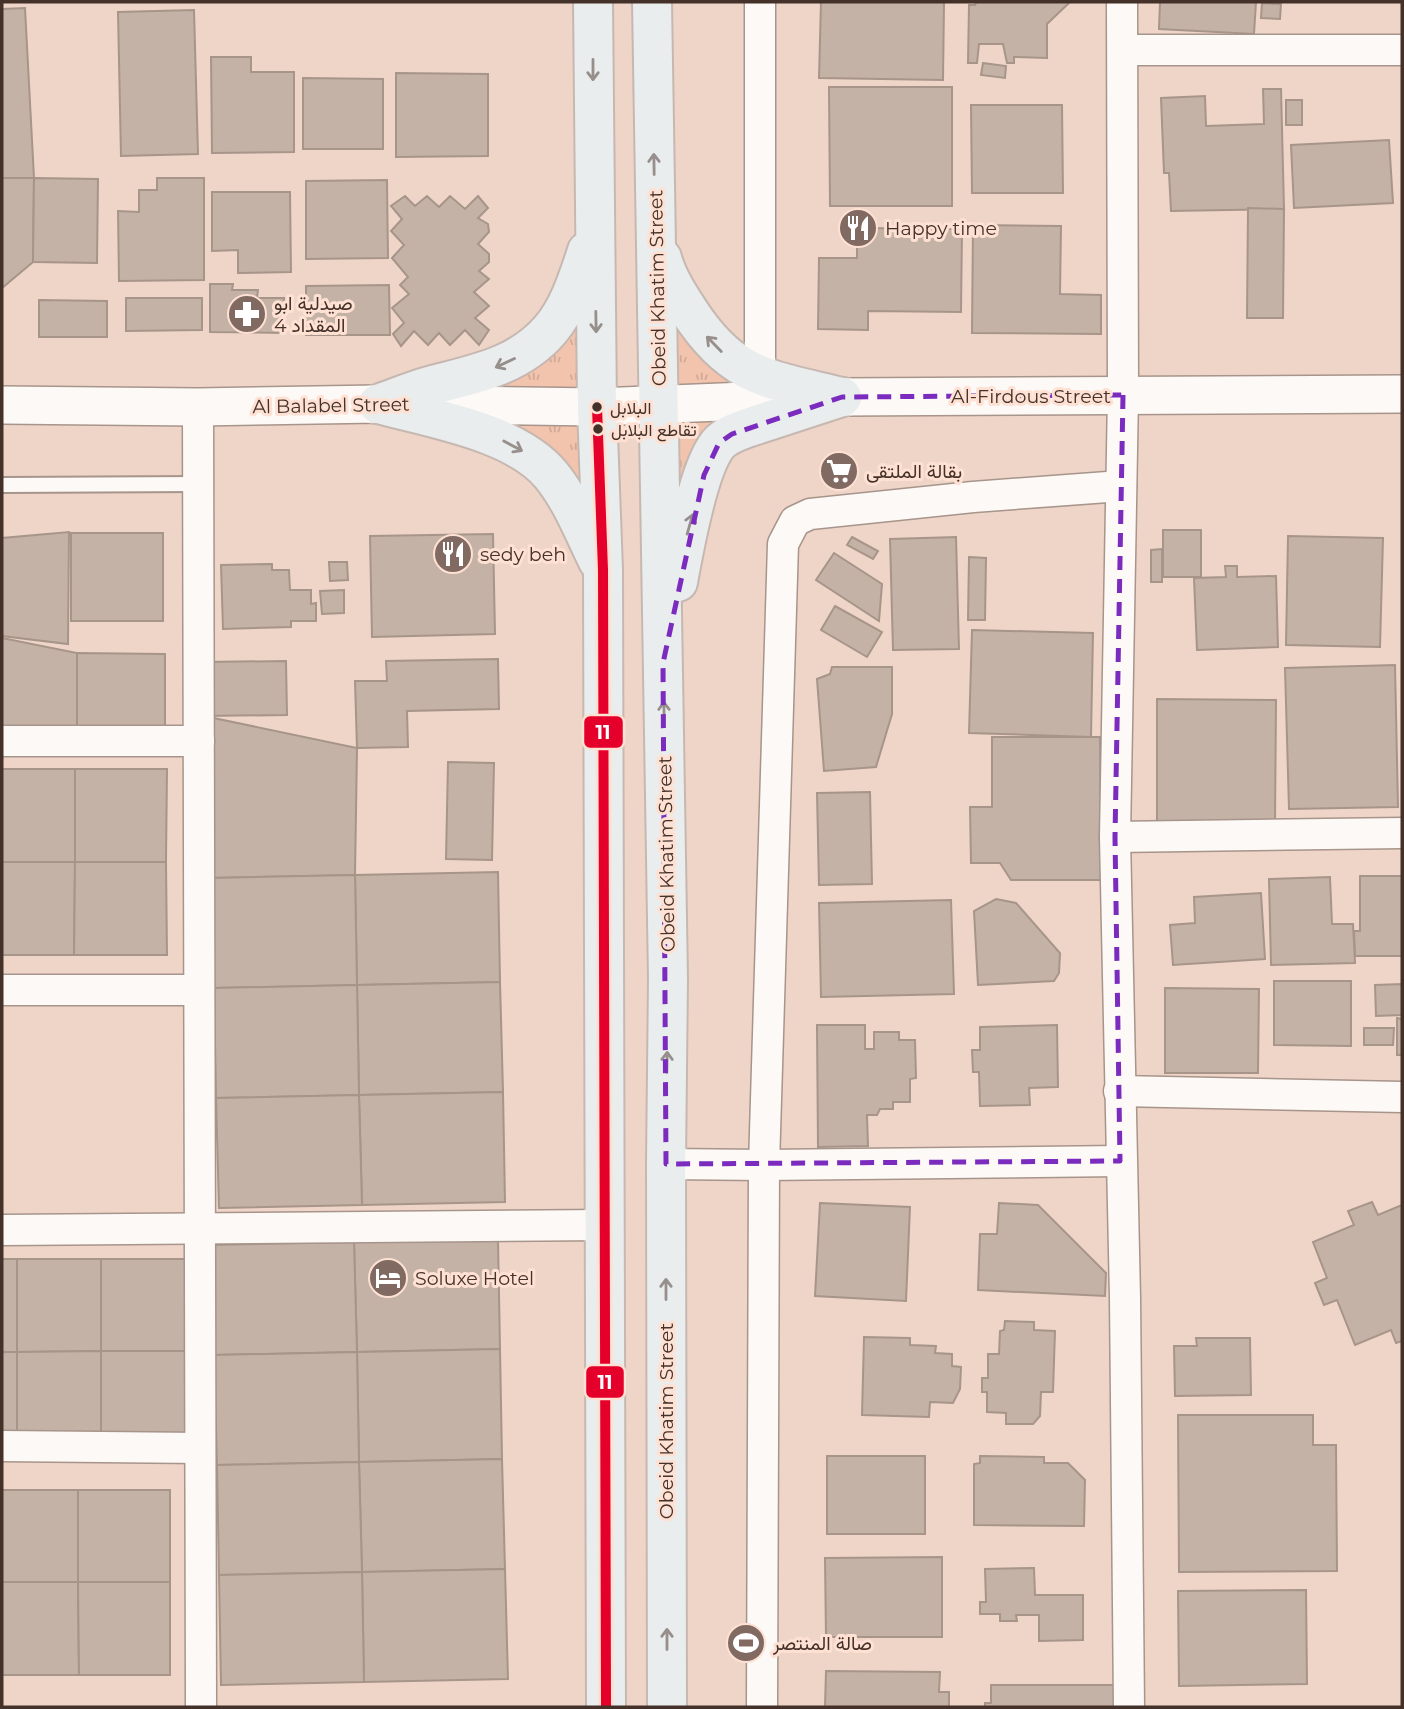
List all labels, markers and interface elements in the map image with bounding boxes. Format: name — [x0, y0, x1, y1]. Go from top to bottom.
one-way arrow — [586, 58, 600, 81]
one-way arrow — [648, 153, 661, 176]
street label: Obeid Khatim Street — [644, 189, 671, 386]
restaurant icon: Happy time — [837, 207, 879, 249]
place label: Happy time — [885, 217, 997, 240]
place label: صيدلية ابو المقداد 4 — [274, 292, 353, 337]
pharmacy icon: صيدلية ابو المقداد 4 — [226, 293, 268, 335]
one-way arrow — [589, 310, 603, 333]
one-way arrow — [706, 335, 723, 353]
one-way arrow — [495, 357, 516, 370]
street label: Al-Firdous Street — [951, 385, 1111, 408]
street label: Al Balabel Street — [252, 393, 410, 418]
place label: البلابل — [610, 398, 651, 418]
marker: البلابل — [590, 400, 604, 414]
place label: تقاطع البلابل — [611, 420, 697, 442]
marker: تقاطع البلابل — [591, 422, 605, 436]
one-way arrow — [502, 439, 522, 453]
supermarket icon: بقالة الملتقى — [818, 450, 860, 492]
place label: بقالة الملتقى — [866, 460, 962, 483]
one-way arrow — [684, 513, 697, 536]
restaurant icon: sedy beh — [432, 533, 474, 575]
place label: sedy beh — [480, 543, 566, 566]
one-way arrow — [657, 700, 671, 723]
line badge: 11 — [583, 715, 624, 749]
text: 11 — [596, 721, 610, 744]
street label: Obeid Khatim Street — [653, 755, 680, 952]
one-way arrow — [660, 1050, 674, 1073]
hotel icon: Soluxe Hotel — [367, 1257, 409, 1299]
place label: Soluxe Hotel — [415, 1267, 534, 1290]
one-way arrow — [659, 1278, 673, 1301]
street label: Obeid Khatim Street — [655, 1323, 678, 1519]
line badge: 11 — [585, 1365, 625, 1399]
text: 11 — [598, 1371, 612, 1394]
sports icon: صالة المنتصر — [725, 1622, 767, 1664]
one-way arrow — [660, 1628, 674, 1651]
place label: صالة المنتصر — [772, 1632, 872, 1655]

